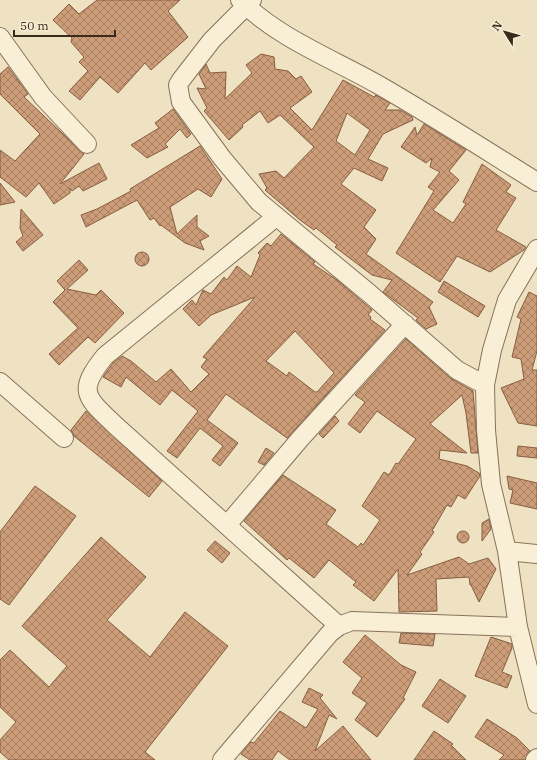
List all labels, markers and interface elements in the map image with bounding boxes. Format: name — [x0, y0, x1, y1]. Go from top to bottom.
scale bar — [14, 12, 115, 38]
north arrow — [485, 12, 525, 52]
text: 50 m — [20, 18, 49, 33]
text: N — [489, 18, 505, 34]

